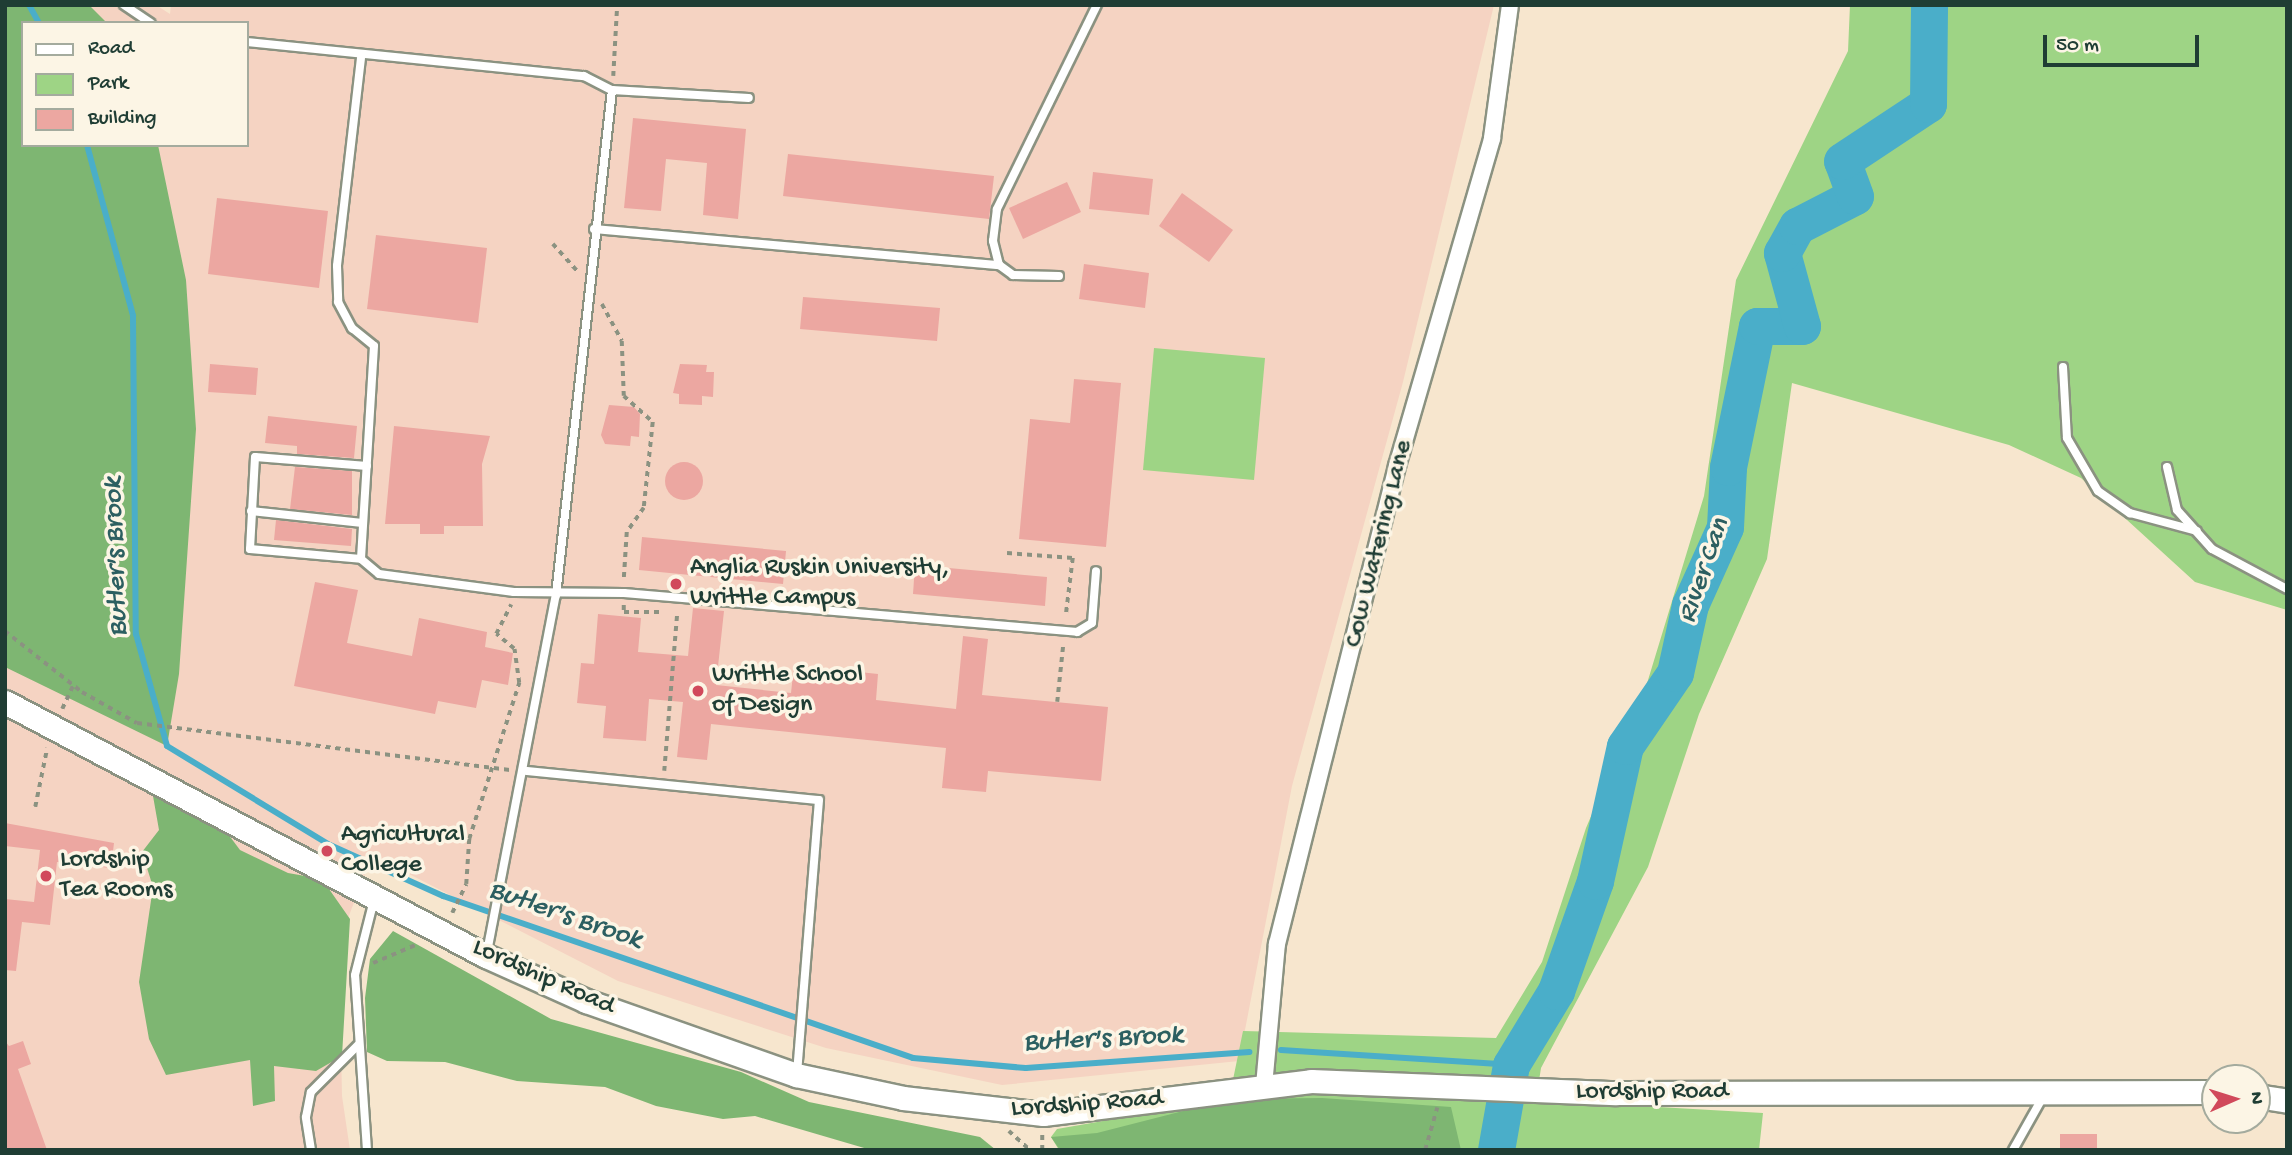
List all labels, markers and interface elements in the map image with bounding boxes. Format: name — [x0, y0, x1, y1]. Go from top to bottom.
legend — [21, 21, 248, 147]
scale bar — [2047, 21, 2203, 65]
text: 50 m — [2056, 34, 2099, 59]
text: Road — [88, 37, 134, 62]
text: Park — [88, 72, 128, 97]
text: Building — [88, 107, 157, 132]
street label: Cow Watering Lane — [1339, 437, 1421, 651]
water label: Butler's Brook — [97, 477, 137, 637]
water label: River Can — [1672, 514, 1738, 628]
place label: Anglia Ruskin University, Writtle Campus — [690, 553, 949, 614]
marker: Anglia Ruskin University, Writtle Campus — [668, 576, 684, 592]
place label: Writtle School of Design — [712, 660, 863, 722]
marker: Writtle School of Design — [690, 683, 706, 699]
place label: Agricultural College — [341, 820, 465, 882]
marker: Agricultural College — [319, 843, 335, 859]
place label: Lordship Tea Rooms — [60, 845, 173, 906]
marker: Lordship Tea Rooms — [38, 868, 54, 884]
water label: Butler's Brook — [484, 874, 646, 958]
street label: Lordship Road — [467, 933, 619, 1023]
water label: Butler's Brook — [1023, 1019, 1183, 1061]
north arrow — [2201, 1064, 2271, 1134]
street label: Lordship Road — [1576, 1077, 1728, 1109]
street label: Lordship Road — [1010, 1084, 1164, 1126]
text: N — [2244, 1091, 2267, 1105]

